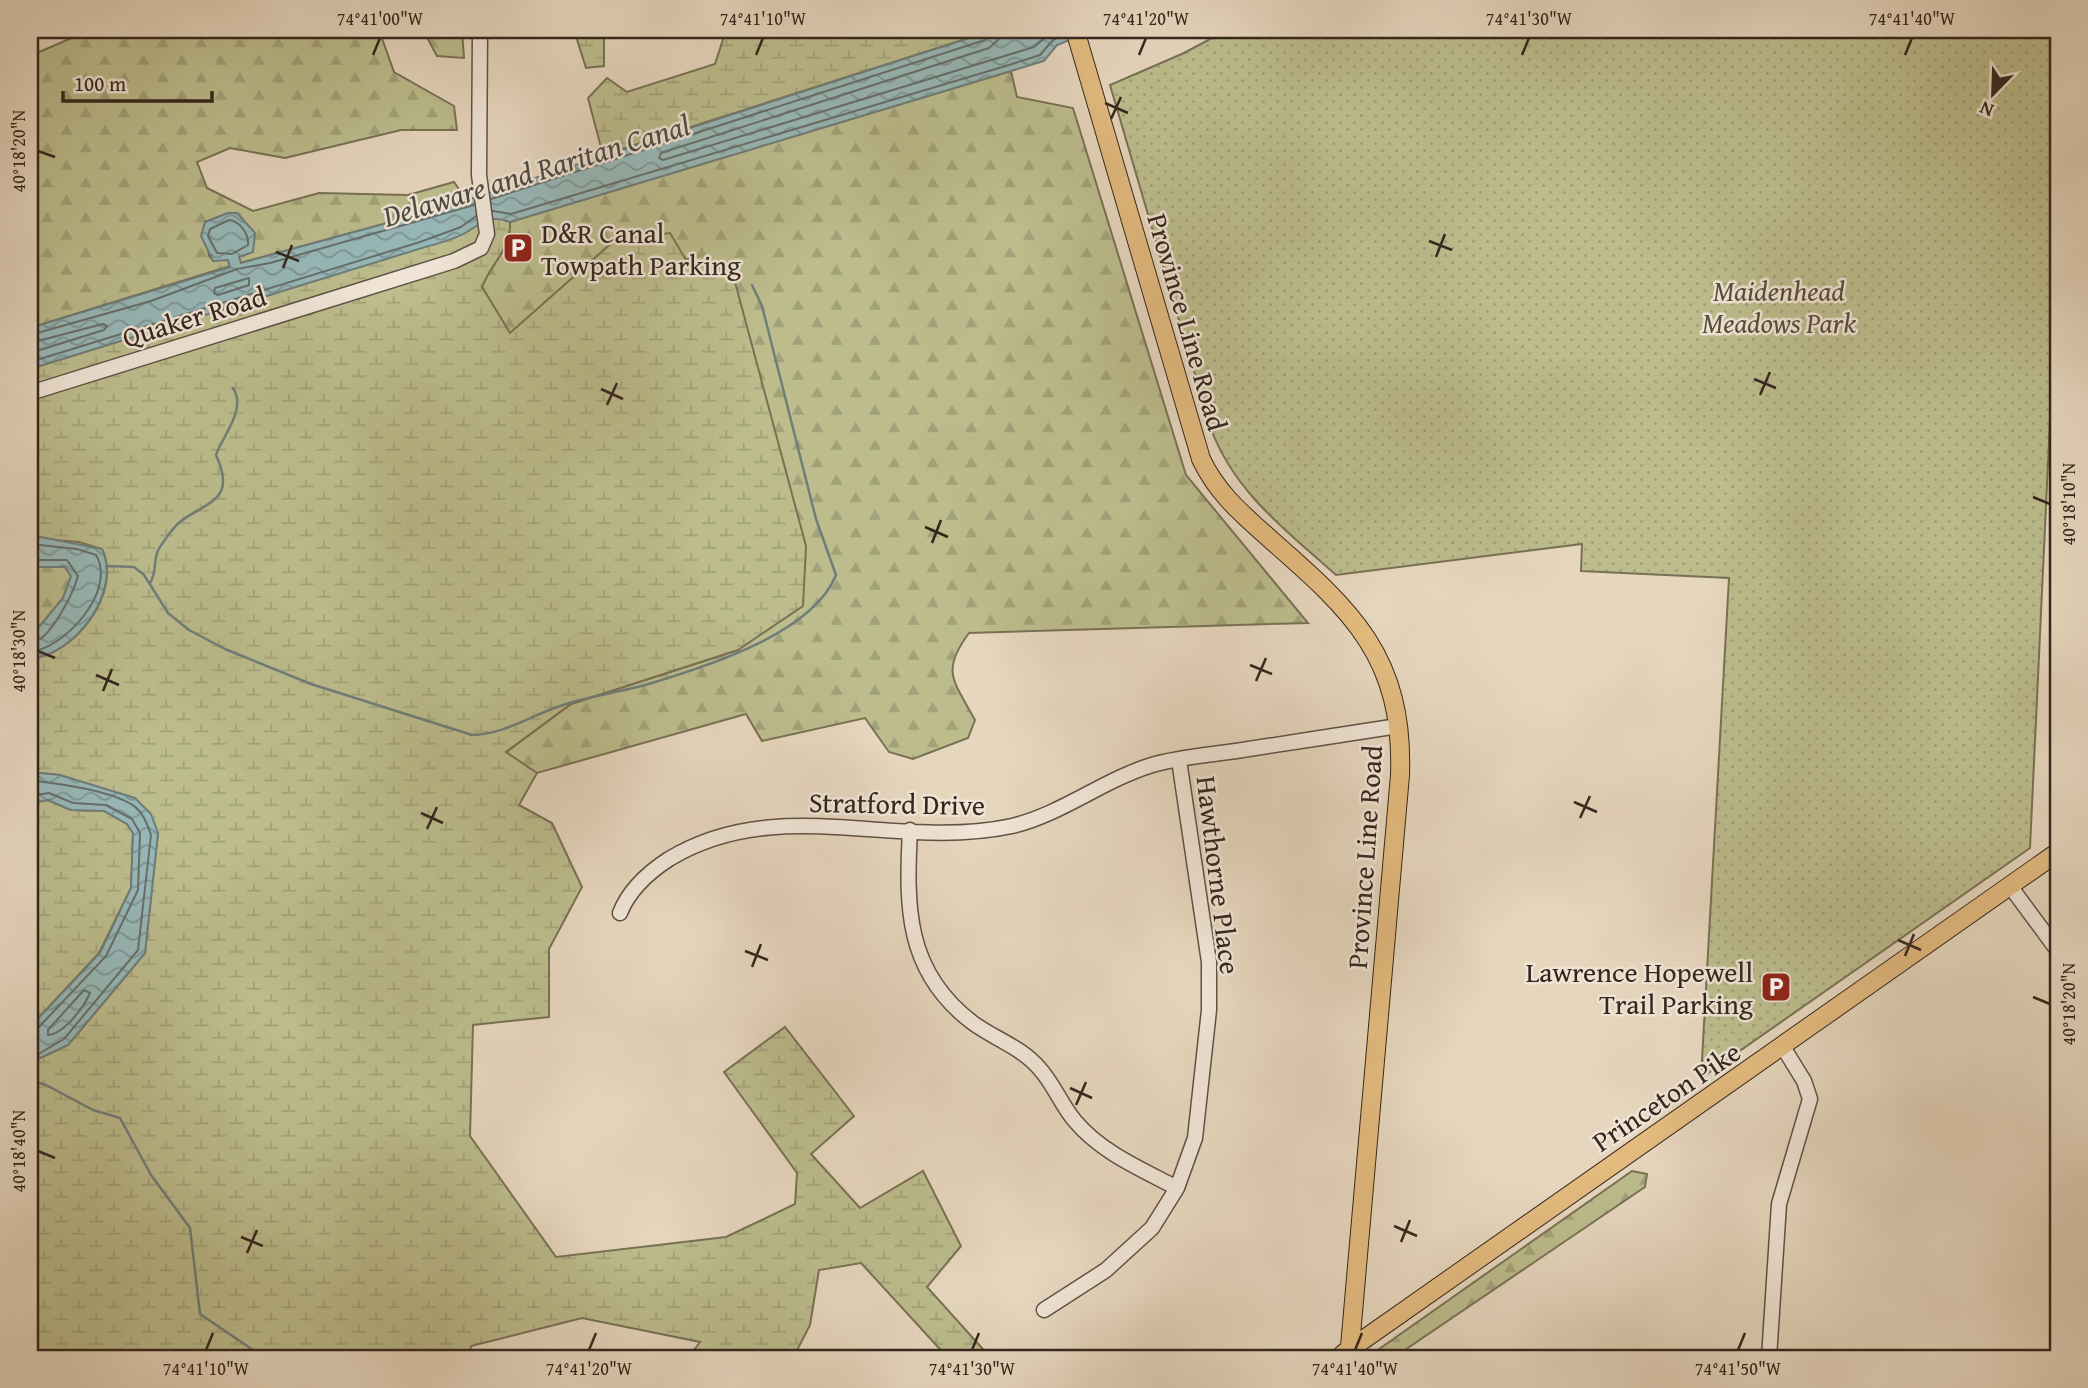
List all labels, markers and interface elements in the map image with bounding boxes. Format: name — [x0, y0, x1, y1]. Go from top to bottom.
text: 74°41'00"W — [337, 5, 424, 32]
text: 74°41'10"W — [720, 5, 807, 32]
text: 74°41'20"W — [1103, 5, 1190, 32]
text: 74°41'30"W — [1486, 5, 1573, 32]
text: 74°41'40"W — [1869, 5, 1956, 32]
scale bar — [63, 60, 212, 104]
north arrow — [1958, 60, 2028, 130]
text: 100 m — [74, 68, 126, 99]
text: N — [1975, 94, 1998, 125]
water label: Delaware and Raritan Canal — [376, 102, 695, 238]
text: 40°18'20"N — [5, 109, 32, 192]
street label: Province Line Road — [1137, 209, 1239, 435]
place label: D&R Canal Towpath Parking — [541, 212, 741, 285]
parking icon: D&R Canal Towpath Parking — [501, 231, 535, 265]
park label: Maidenhead Meadows Park — [1702, 270, 1856, 343]
street label: Quaker Road — [117, 275, 271, 357]
text: 40°18'10"N — [2055, 462, 2082, 545]
text: 40°18'30"N — [5, 609, 32, 692]
street label: Province Line Road — [1336, 744, 1392, 970]
street label: Hawthorne Place — [1187, 774, 1251, 976]
street label: Stratford Drive — [808, 781, 986, 825]
place label: Lawrence Hopewell Trail Parking — [1526, 951, 1753, 1024]
text: 40°18'20"N — [2055, 962, 2082, 1045]
parking icon: Lawrence Hopewell Trail Parking — [1759, 970, 1793, 1004]
street label: Princeton Pike — [1583, 1031, 1749, 1161]
text: 40°18'40"N — [5, 1109, 32, 1192]
text: 74°41'10"W — [163, 1355, 250, 1382]
text: 74°41'20"W — [546, 1355, 633, 1382]
text: 74°41'30"W — [929, 1355, 1016, 1382]
text: 74°41'40"W — [1312, 1355, 1399, 1382]
text: 74°41'50"W — [1695, 1355, 1782, 1382]

